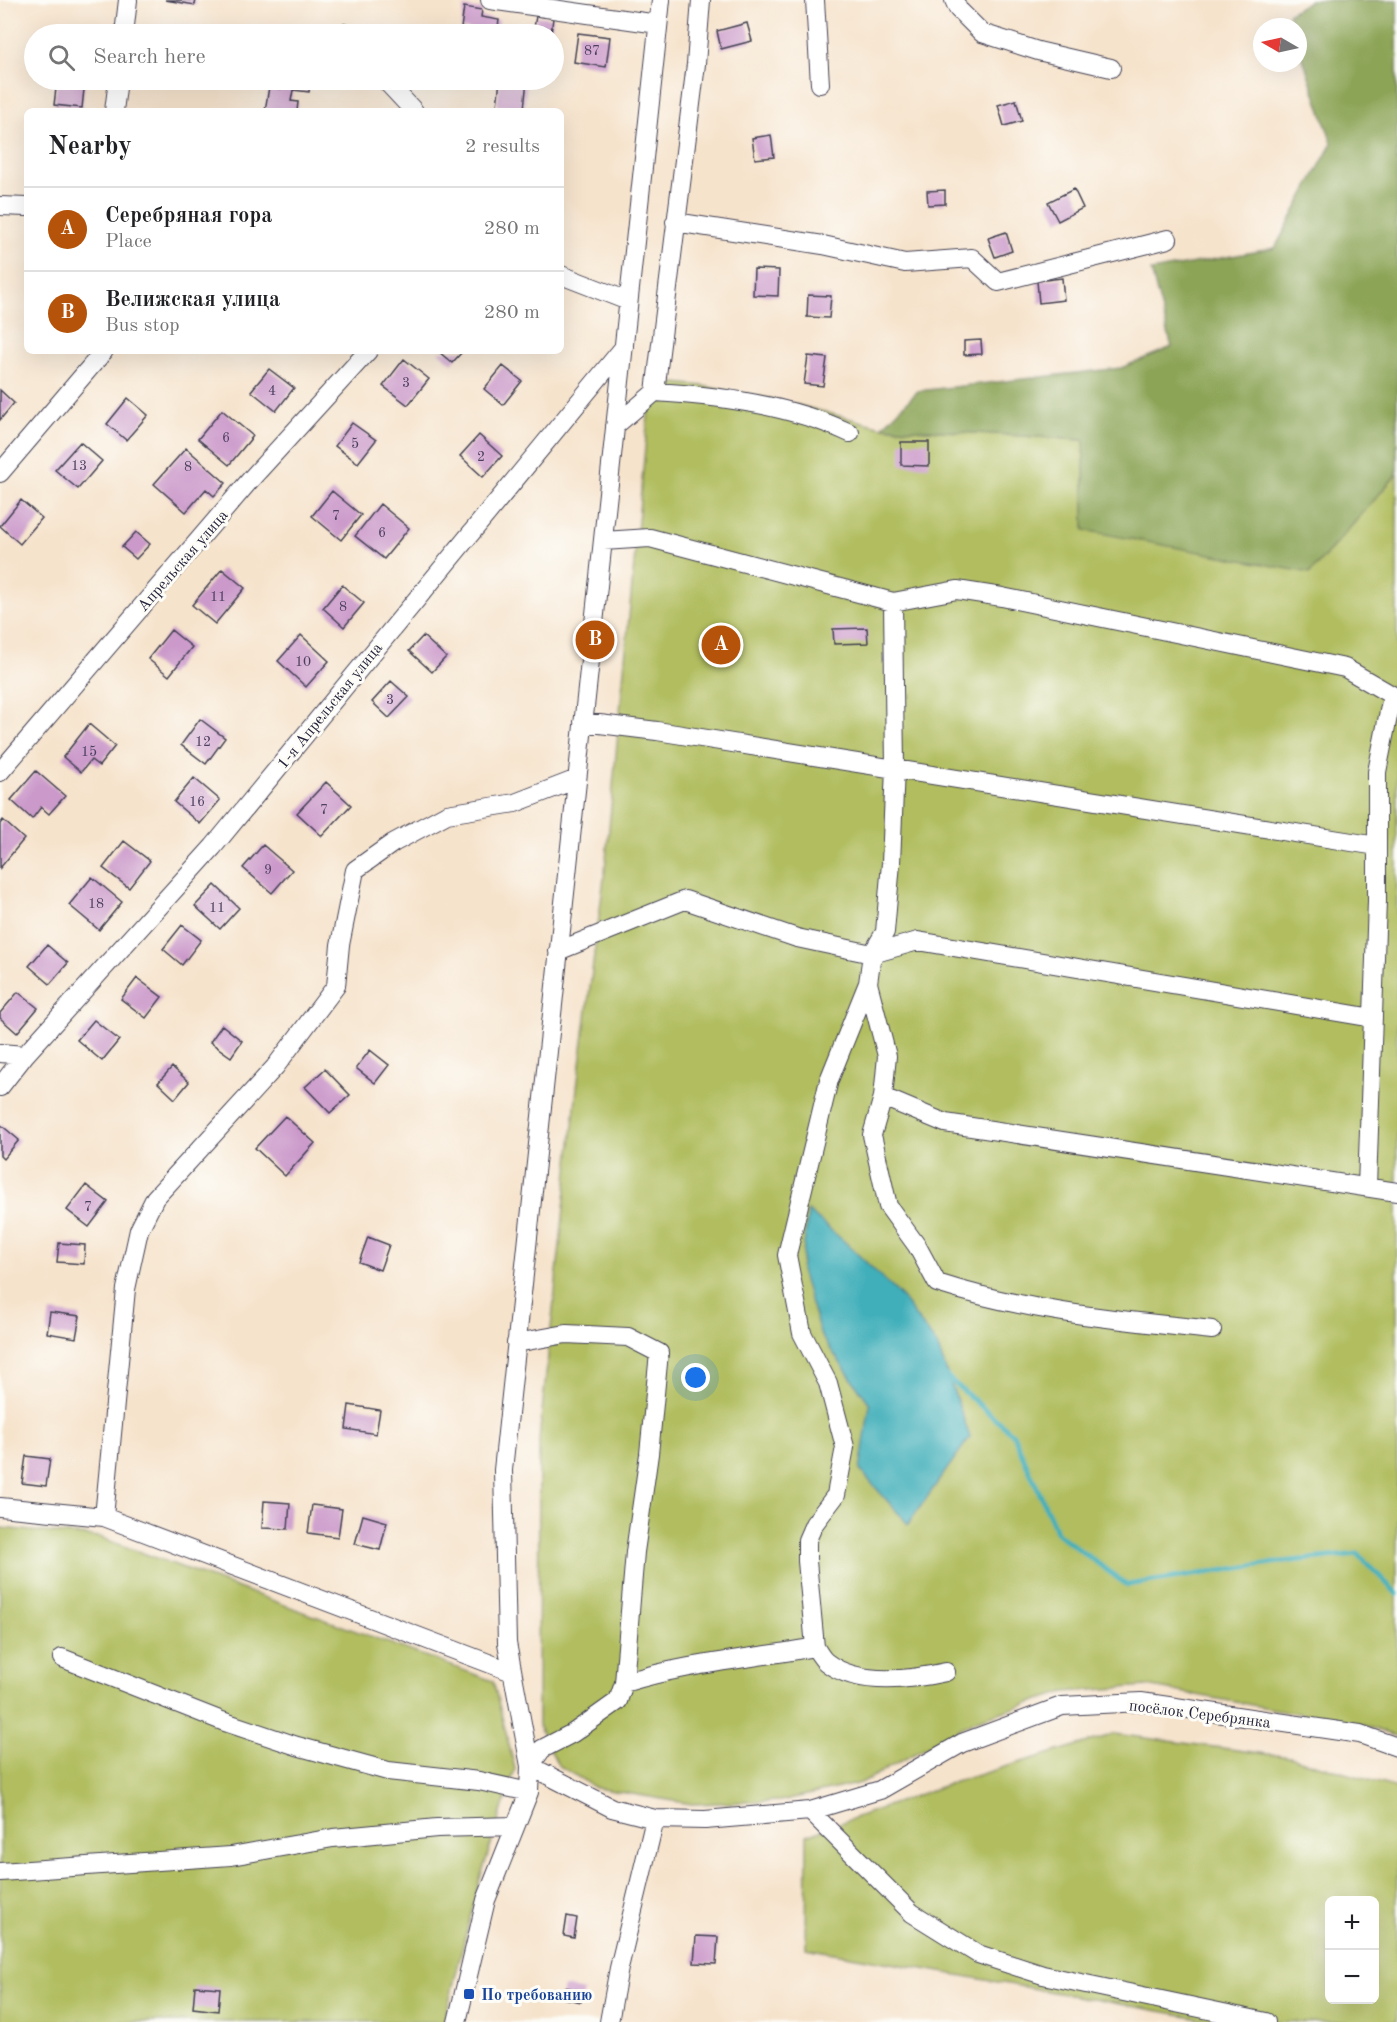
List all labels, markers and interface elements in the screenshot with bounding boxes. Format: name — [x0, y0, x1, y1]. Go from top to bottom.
north arrow — [1253, 18, 1307, 72]
search box — [24, 24, 564, 90]
icon: search — [45, 41, 78, 74]
house number: 87 — [584, 44, 600, 58]
text: Search here — [93, 46, 206, 68]
text: Nearby — [48, 134, 132, 160]
text: 2 results — [465, 137, 540, 157]
text: Серебряная гора — [105, 205, 272, 227]
text: A — [60, 219, 75, 239]
text: 280 m — [484, 219, 540, 239]
text: Place — [105, 232, 152, 252]
text: Велижская улица — [105, 289, 280, 311]
text: B — [60, 303, 75, 323]
text: 280 m — [484, 303, 540, 323]
text: Bus stop — [105, 316, 180, 336]
house number: 3 — [402, 376, 410, 390]
house number: 4 — [268, 384, 276, 398]
house number: 6 — [222, 431, 230, 445]
house number: 5 — [351, 437, 359, 451]
house number: 2 — [477, 450, 485, 464]
house number: 13 — [71, 459, 87, 473]
house number: 8 — [184, 460, 192, 474]
street label: Апрельская улица — [135, 507, 232, 615]
house number: 7 — [332, 509, 340, 523]
house number: 6 — [378, 526, 386, 540]
house number: 11 — [210, 590, 226, 604]
house number: 8 — [339, 600, 347, 614]
pin: B — [576, 618, 614, 662]
pin: A — [702, 622, 740, 668]
street label: 1-я Апрельская улица — [275, 640, 386, 772]
house number: 10 — [295, 655, 311, 669]
house number: 3 — [386, 693, 394, 707]
house number: 12 — [195, 735, 211, 749]
house number: 15 — [81, 745, 97, 759]
house number: 16 — [189, 795, 205, 809]
house number: 7 — [320, 803, 328, 817]
house number: 9 — [264, 863, 272, 877]
house number: 18 — [88, 897, 104, 911]
house number: 11 — [209, 901, 225, 915]
house number: 7 — [84, 1200, 92, 1214]
your location — [681, 1363, 710, 1392]
street label: посёлок Серебрянка — [1128, 1698, 1272, 1732]
map controls — [1325, 1896, 1379, 2004]
button: + — [1325, 1896, 1379, 1950]
button: − — [1325, 1950, 1379, 2004]
marker: По требованию — [462, 1987, 476, 2001]
place label: По требованию — [481, 1988, 592, 2004]

